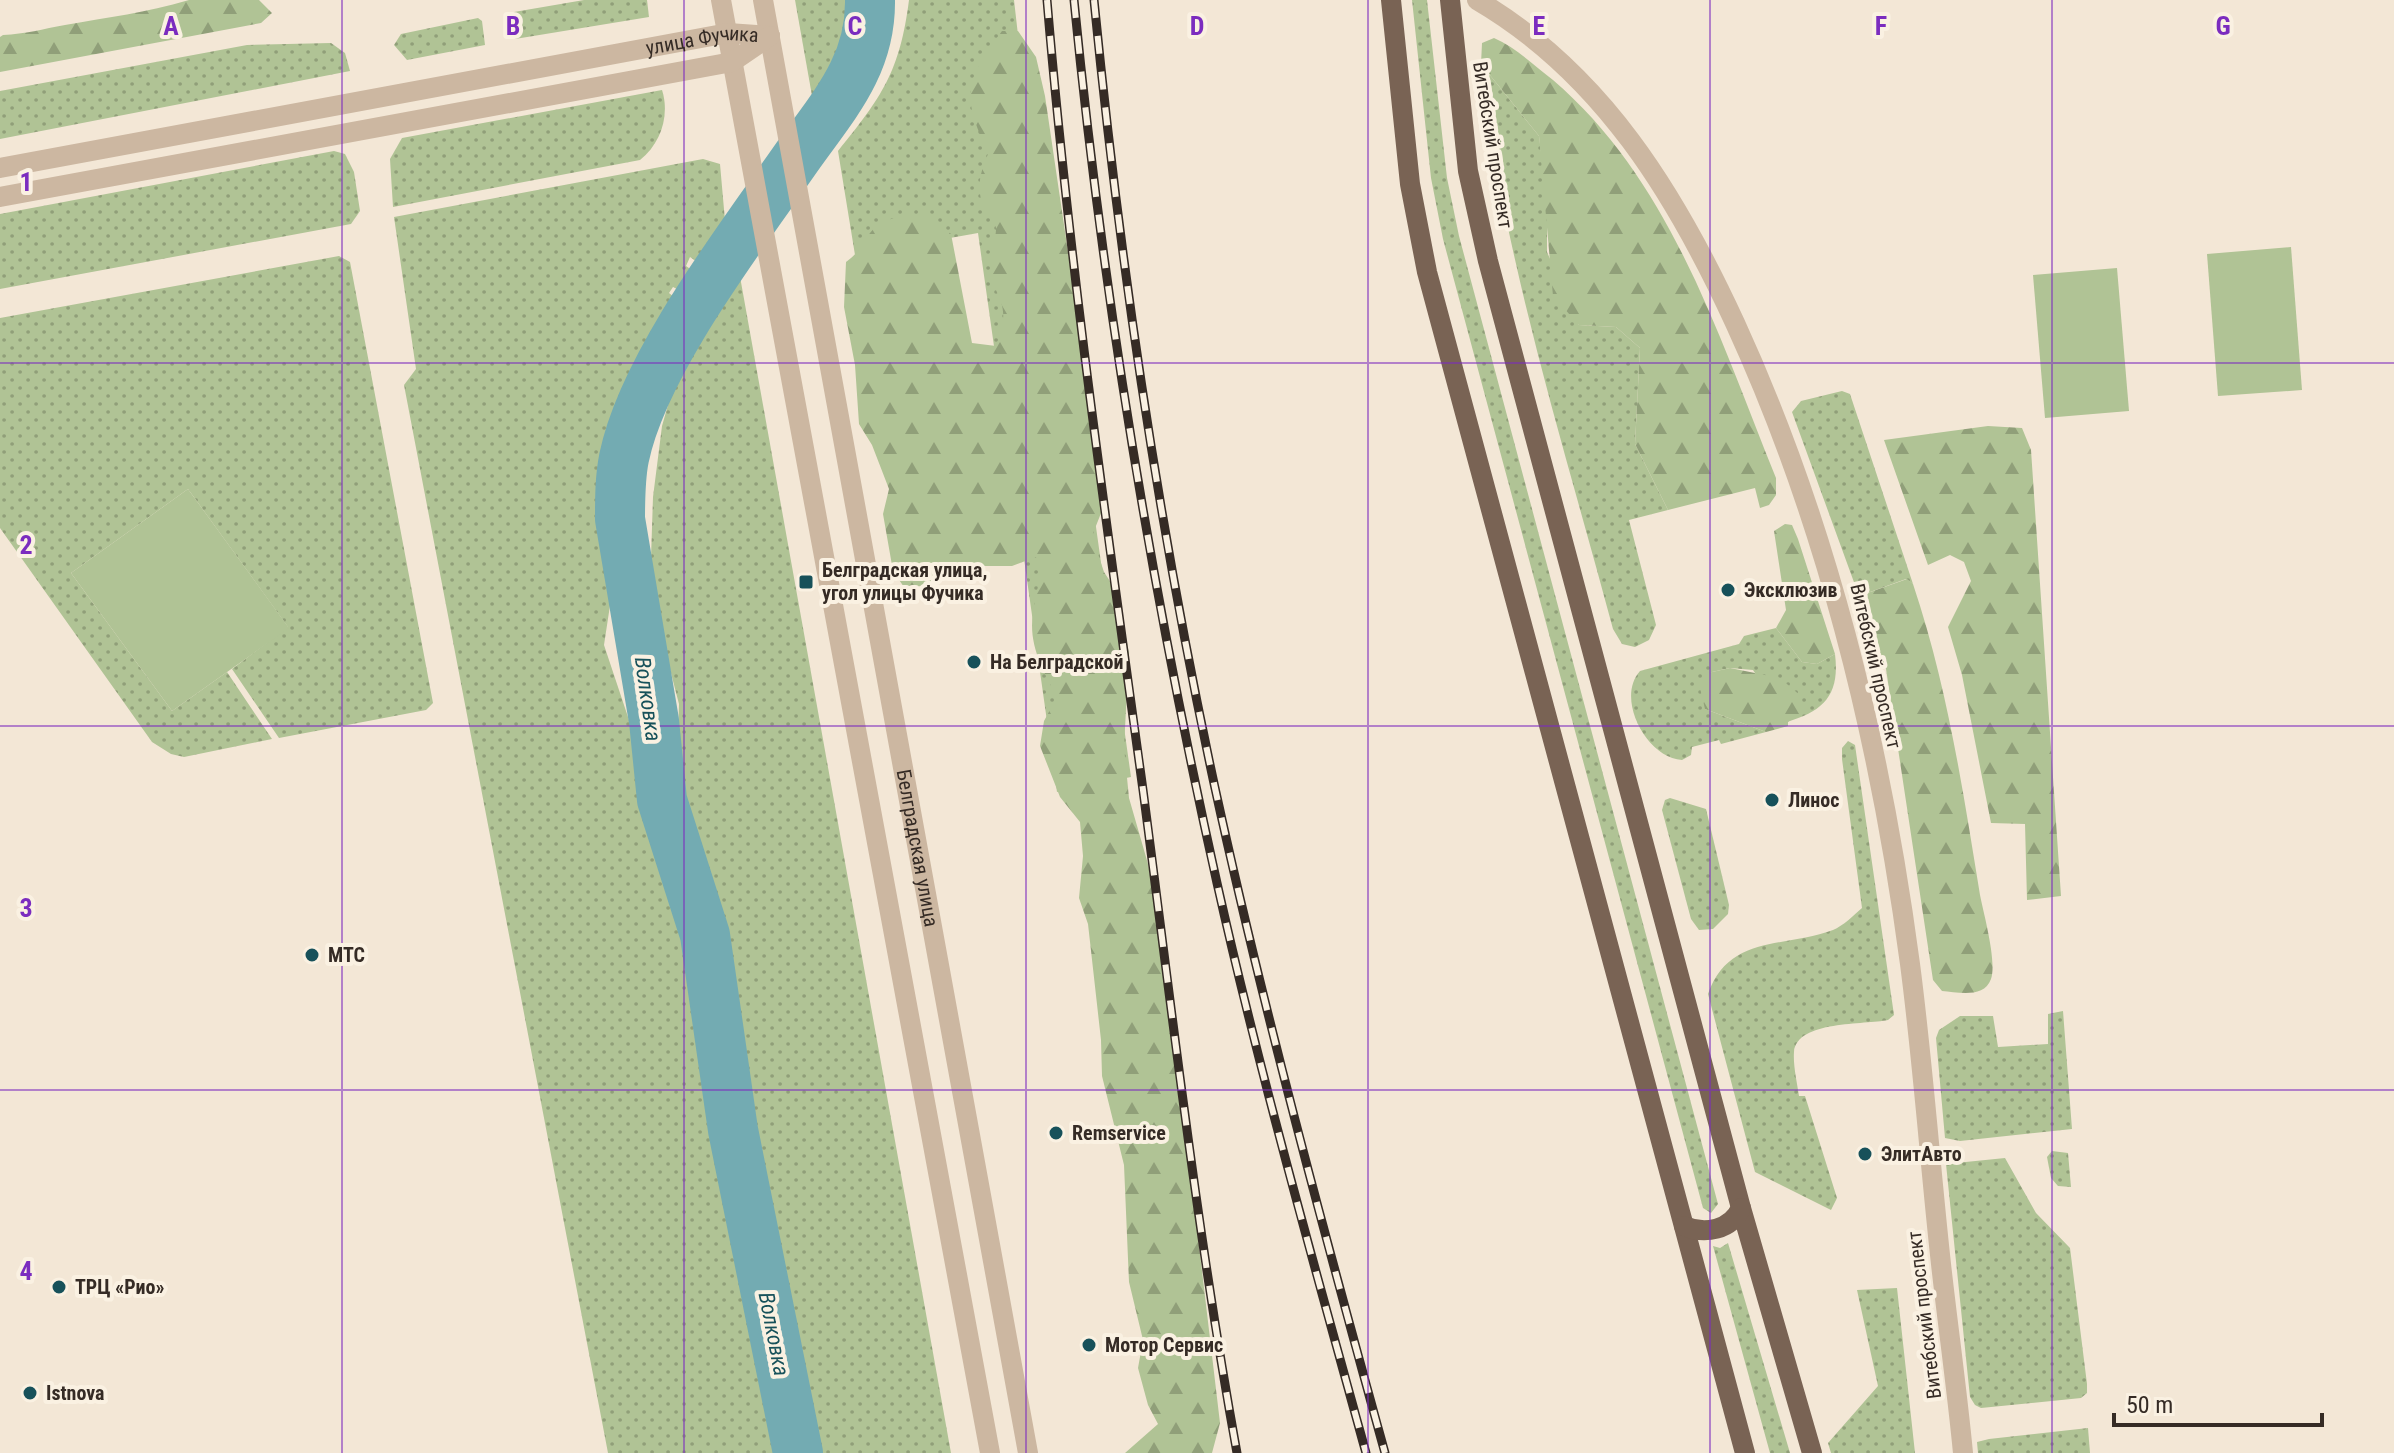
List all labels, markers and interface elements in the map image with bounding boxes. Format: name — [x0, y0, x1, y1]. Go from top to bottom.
text: A — [163, 11, 179, 41]
text: B — [506, 11, 520, 41]
text: C — [848, 11, 863, 41]
text: D — [1190, 11, 1204, 41]
text: E — [1533, 11, 1546, 41]
text: F — [1875, 11, 1887, 41]
text: G — [2215, 11, 2231, 41]
street label: улица Фучика — [644, 21, 759, 60]
street label: Витебский проспект — [1468, 60, 1518, 230]
text: 1 — [19, 167, 33, 197]
text: 2 — [19, 530, 33, 560]
place label: Белградская улица, угол улицы Фучика — [822, 558, 987, 605]
marker: Белградская улица, угол улицы Фучика — [797, 573, 815, 591]
place label: Эксклюзив — [1744, 578, 1838, 602]
marker: Эксклюзив — [1719, 581, 1737, 599]
street label: Витебский проспект — [1845, 581, 1907, 751]
place label: На Белградской — [990, 650, 1124, 674]
marker: На Белградской — [965, 653, 983, 671]
water label: Волковка — [630, 655, 666, 743]
street label: Белградская улица — [892, 767, 944, 929]
place label: Линос — [1788, 788, 1839, 812]
marker: Линос — [1763, 791, 1781, 809]
text: 3 — [19, 893, 33, 923]
place label: МТС — [328, 943, 365, 967]
marker: МТС — [303, 946, 321, 964]
place label: Remservice — [1072, 1121, 1166, 1145]
marker: Remservice — [1047, 1124, 1065, 1142]
place label: ЭлитАвто — [1881, 1142, 1962, 1166]
marker: ЭлитАвто — [1856, 1145, 1874, 1163]
street label: Витебский проспект — [1902, 1230, 1946, 1400]
text: 4 — [19, 1256, 33, 1286]
place label: ТРЦ «Рио» — [75, 1275, 164, 1299]
marker: ТРЦ «Рио» — [50, 1278, 68, 1296]
water label: Волковка — [754, 1290, 794, 1378]
place label: Мотор Сервис — [1105, 1333, 1223, 1357]
marker: Мотор Сервис — [1080, 1336, 1098, 1354]
scale bar — [2114, 1377, 2322, 1427]
place label: Istnova — [46, 1381, 105, 1405]
marker: Istnova — [21, 1384, 39, 1402]
text: 50 m — [2126, 1391, 2173, 1419]

